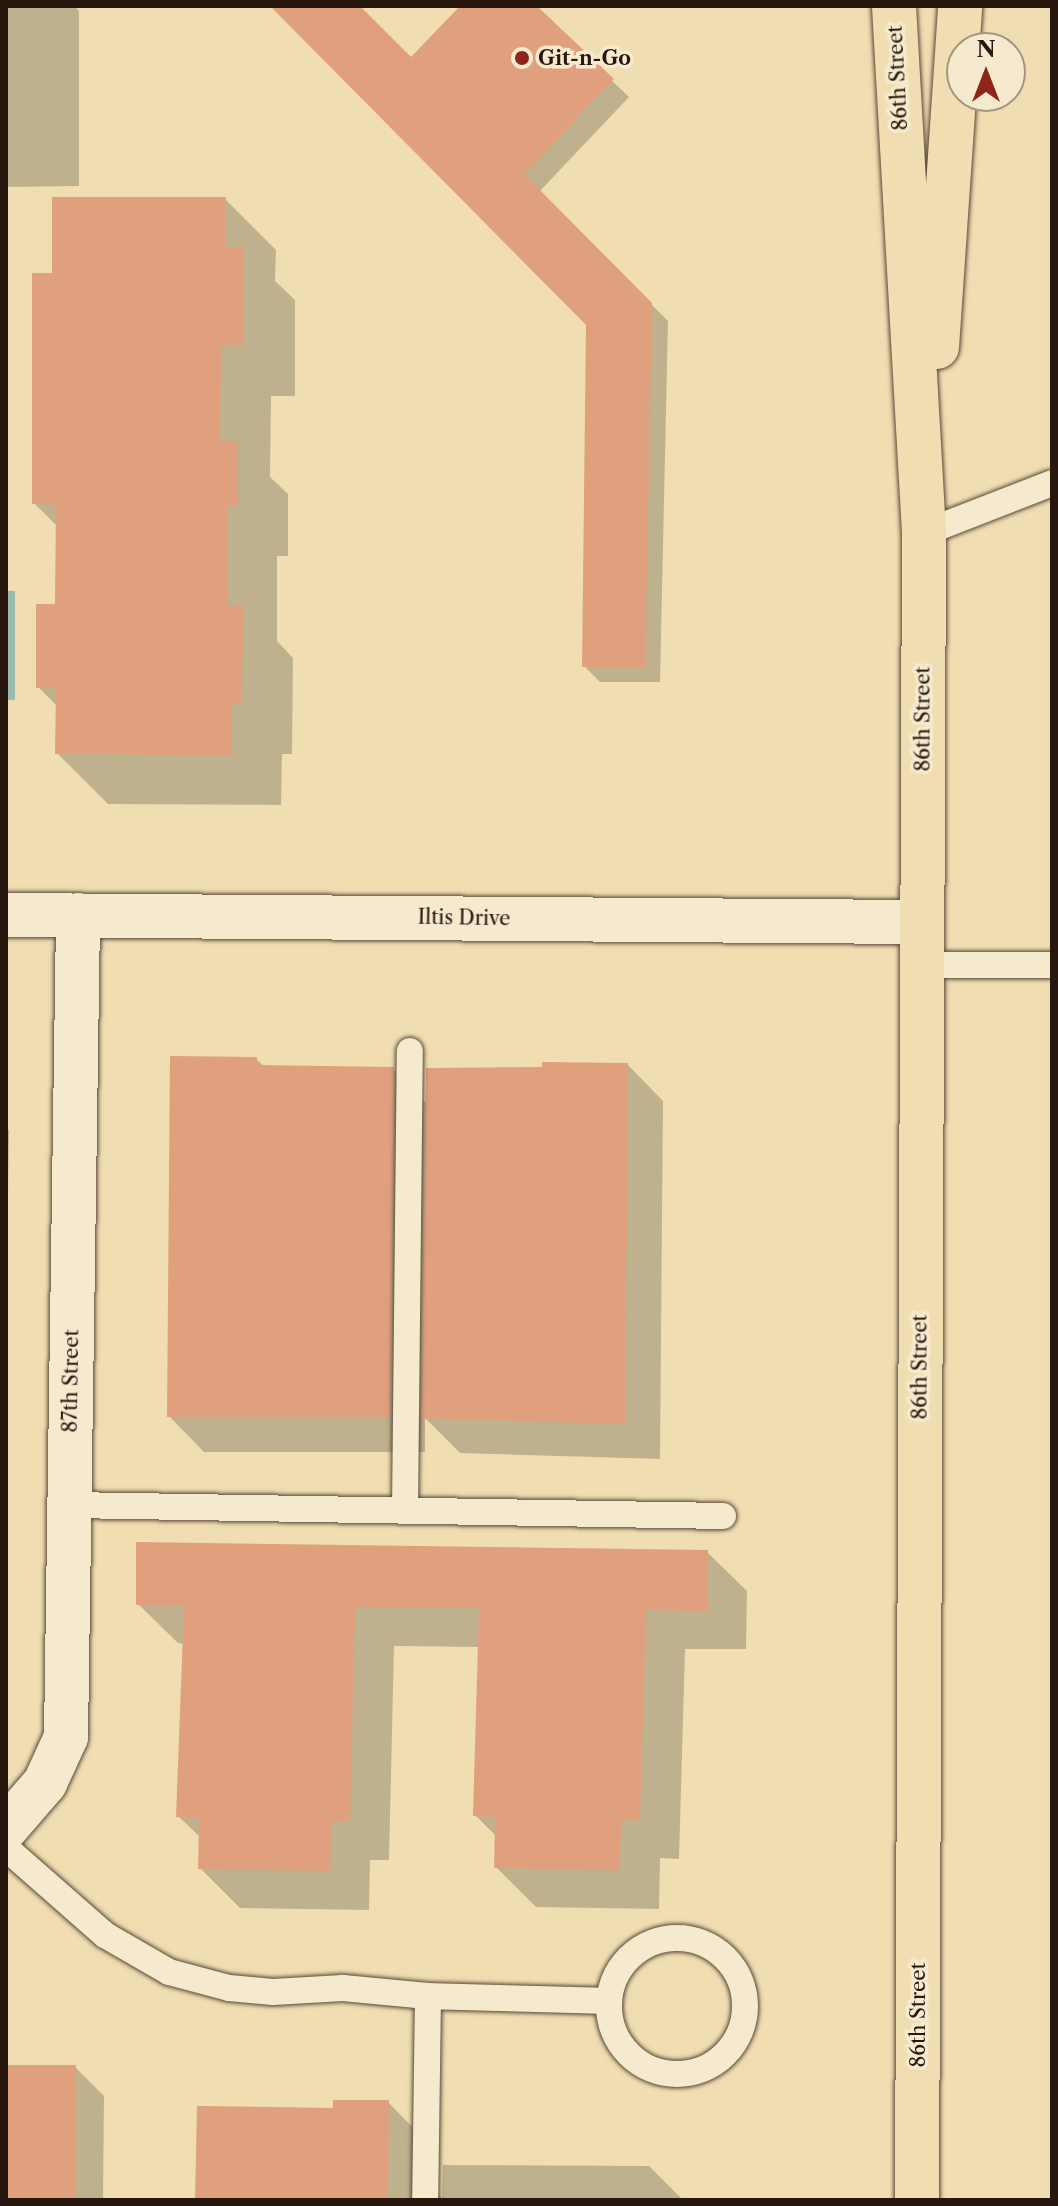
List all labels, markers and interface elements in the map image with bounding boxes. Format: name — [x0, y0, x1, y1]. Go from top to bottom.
street label: 86th Street — [883, 25, 913, 131]
north arrow — [946, 32, 1026, 112]
text: N — [976, 36, 996, 63]
place label: Git-n-Go — [538, 46, 631, 70]
marker: Git-n-Go — [513, 49, 531, 67]
street label: 86th Street — [911, 666, 935, 772]
street label: Iltis Drive — [417, 905, 511, 931]
street label: 86th Street — [908, 1314, 932, 1420]
street label: 87th Street — [58, 1329, 84, 1433]
street label: 86th Street — [906, 1962, 930, 2068]

